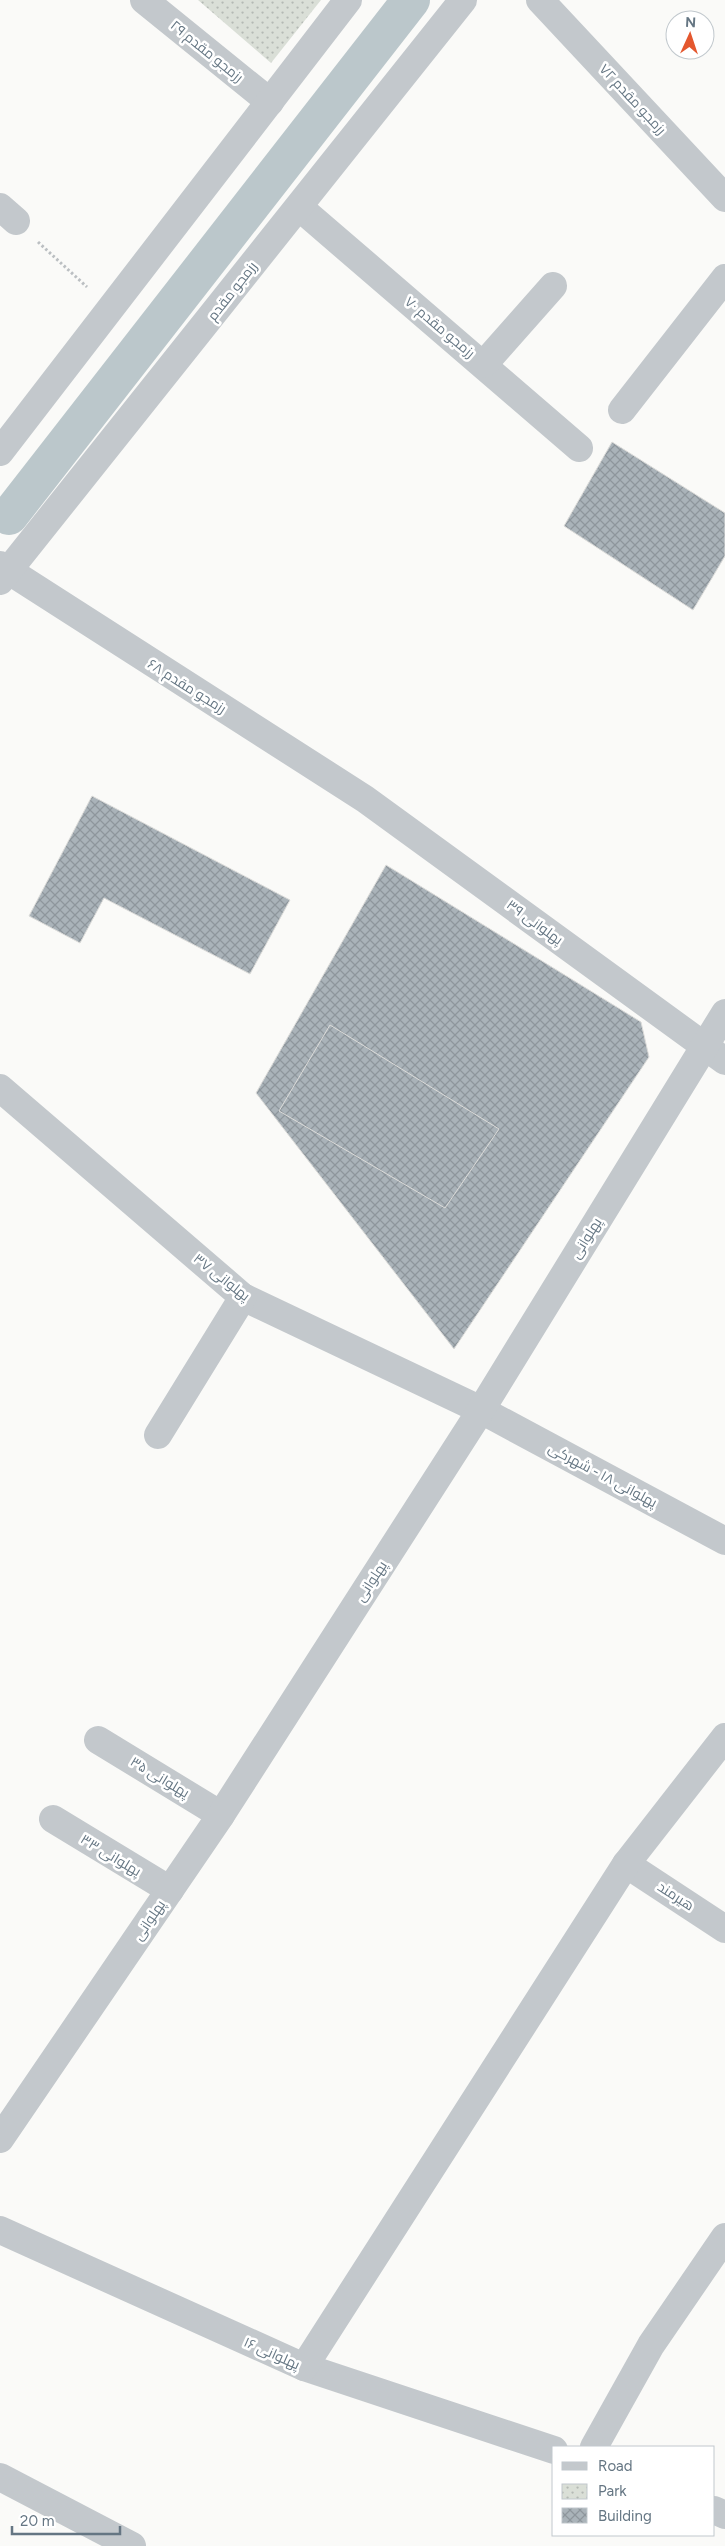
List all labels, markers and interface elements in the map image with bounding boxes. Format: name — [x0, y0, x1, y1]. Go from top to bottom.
north arrow — [665, 10, 715, 60]
text: N — [685, 14, 697, 31]
street label: رزمجو مقدم ۲۹ — [166, 17, 246, 87]
street label: رزمجو مقدم ۷۲ — [595, 61, 670, 139]
street label: رزمجو مقدم — [204, 258, 262, 325]
street label: رزمجو مقدم ۷۰ — [401, 293, 478, 362]
street label: رزمجو مقدم ۶۸ — [144, 656, 229, 718]
street label: پهلوانی ۳۹ — [503, 896, 566, 949]
street label: پهلوانی — [567, 1214, 607, 1262]
street label: پهلوانی ۳۷ — [189, 1250, 253, 1306]
street label: پهلوانی ۱۸ - شهرکی — [545, 1440, 660, 1512]
street label: پهلوانی — [352, 1557, 392, 1605]
street label: پهلوانی ۳۵ — [127, 1753, 193, 1803]
street label: پهلوانی ۳۳ — [77, 1831, 144, 1881]
street label: هیرمند — [654, 1878, 697, 1914]
street label: پهلوانی — [130, 1897, 170, 1944]
street label: پهلوانی ۱۶ — [241, 2334, 303, 2374]
legend — [552, 2446, 715, 2536]
text: Road — [598, 2457, 633, 2475]
text: Park — [598, 2482, 627, 2500]
scale bar — [12, 2504, 120, 2536]
text: Building — [598, 2507, 652, 2525]
text: 20 m — [20, 2512, 54, 2530]

